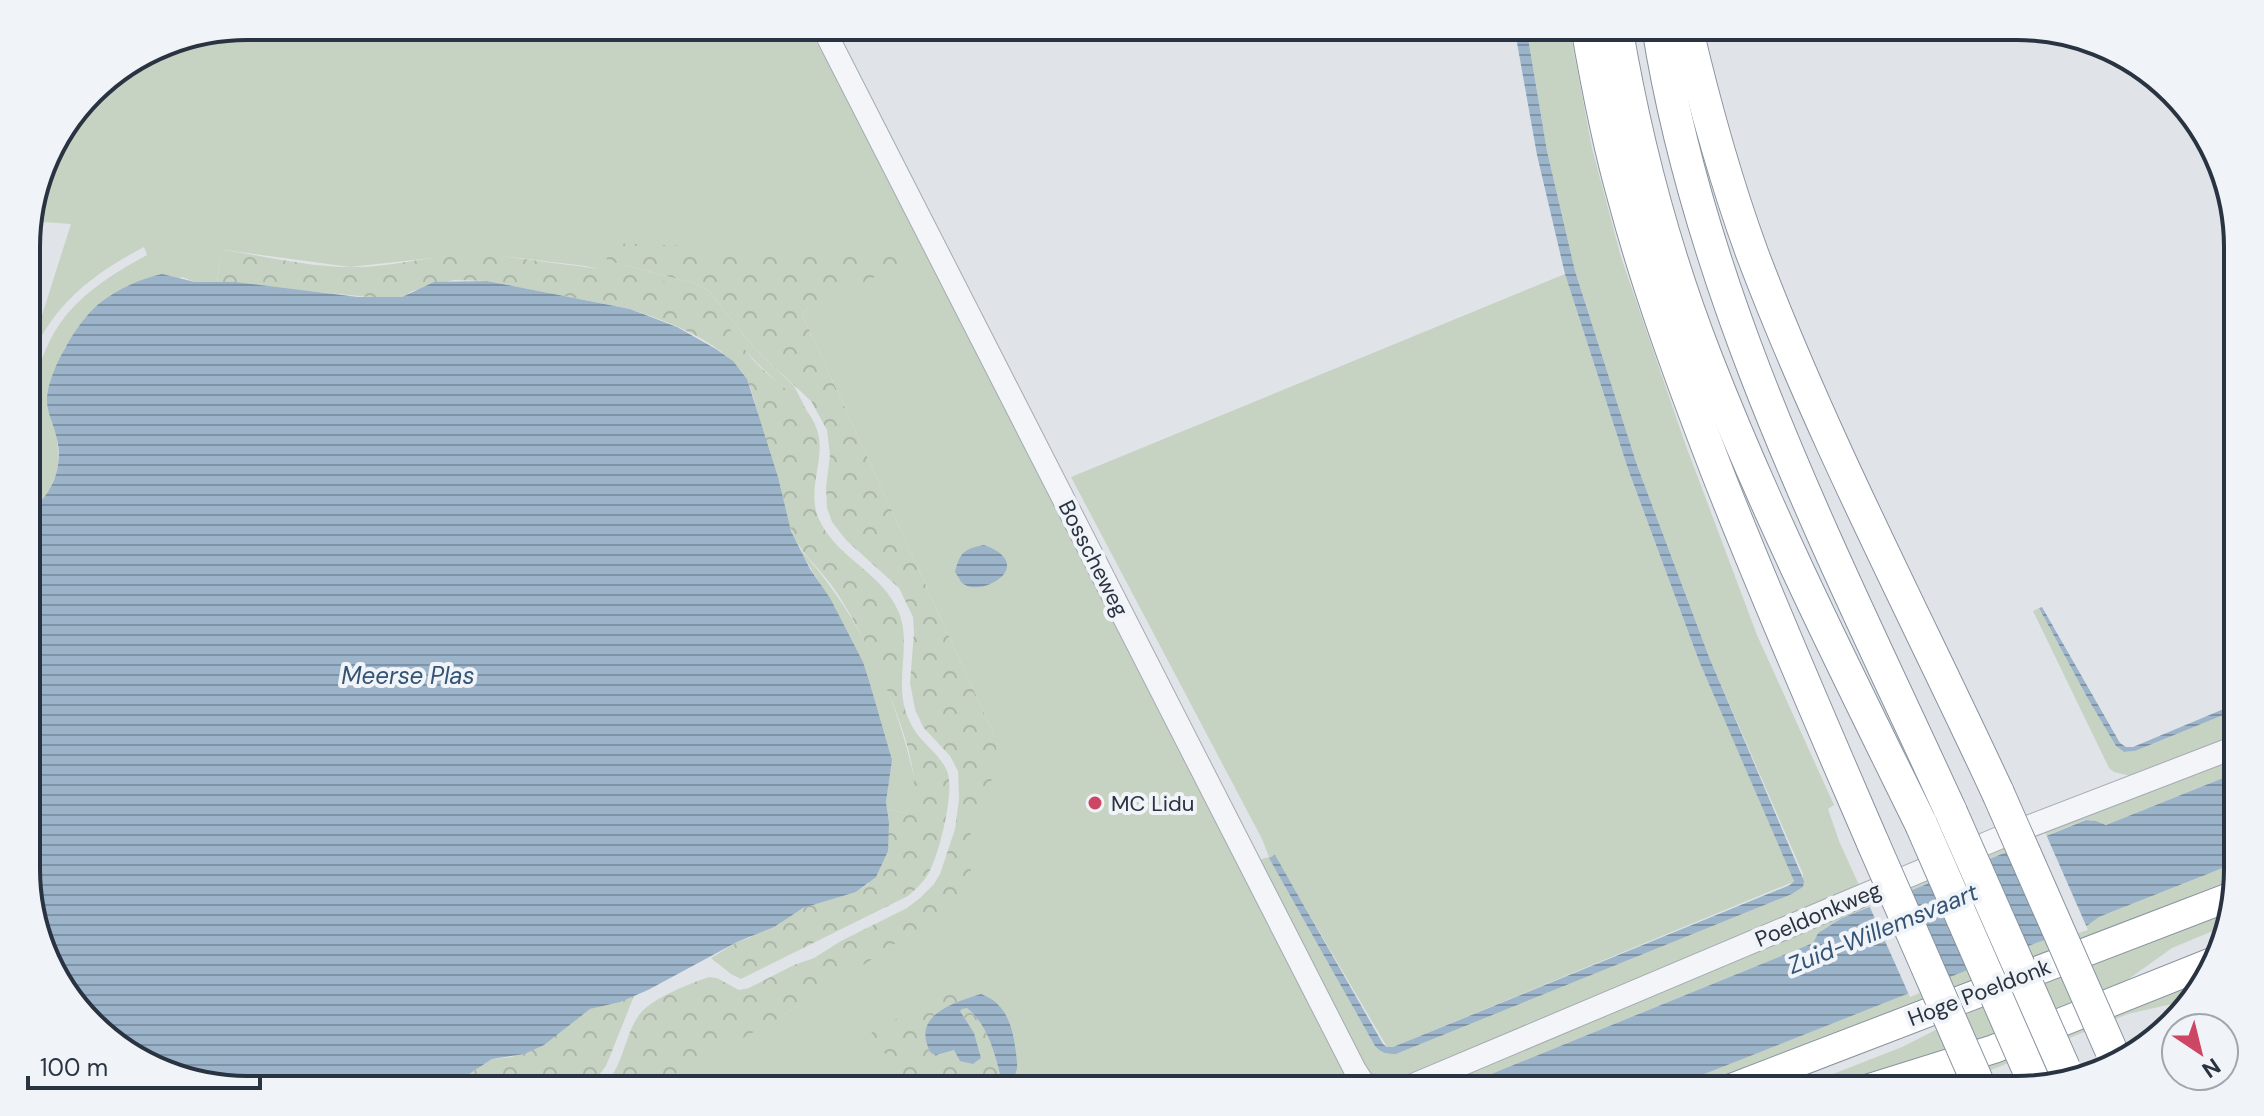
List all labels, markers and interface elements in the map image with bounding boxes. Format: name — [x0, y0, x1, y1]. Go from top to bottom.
street label: Bosscheweg — [1052, 495, 1135, 621]
water label: Meerse Plas — [341, 660, 475, 691]
place label: MC Lidu — [1111, 789, 1194, 818]
marker: MC Lidu — [1086, 794, 1104, 812]
street label: Poeldonkweg — [1751, 875, 1886, 954]
water label: Zuid-Willemsvaart — [1783, 876, 1983, 981]
street label: Hoge Poeldonk — [1904, 952, 2055, 1033]
north arrow — [2160, 1012, 2240, 1092]
scale bar — [28, 1040, 260, 1090]
text: N — [2196, 1051, 2226, 1084]
text: 100 m — [40, 1052, 108, 1083]

